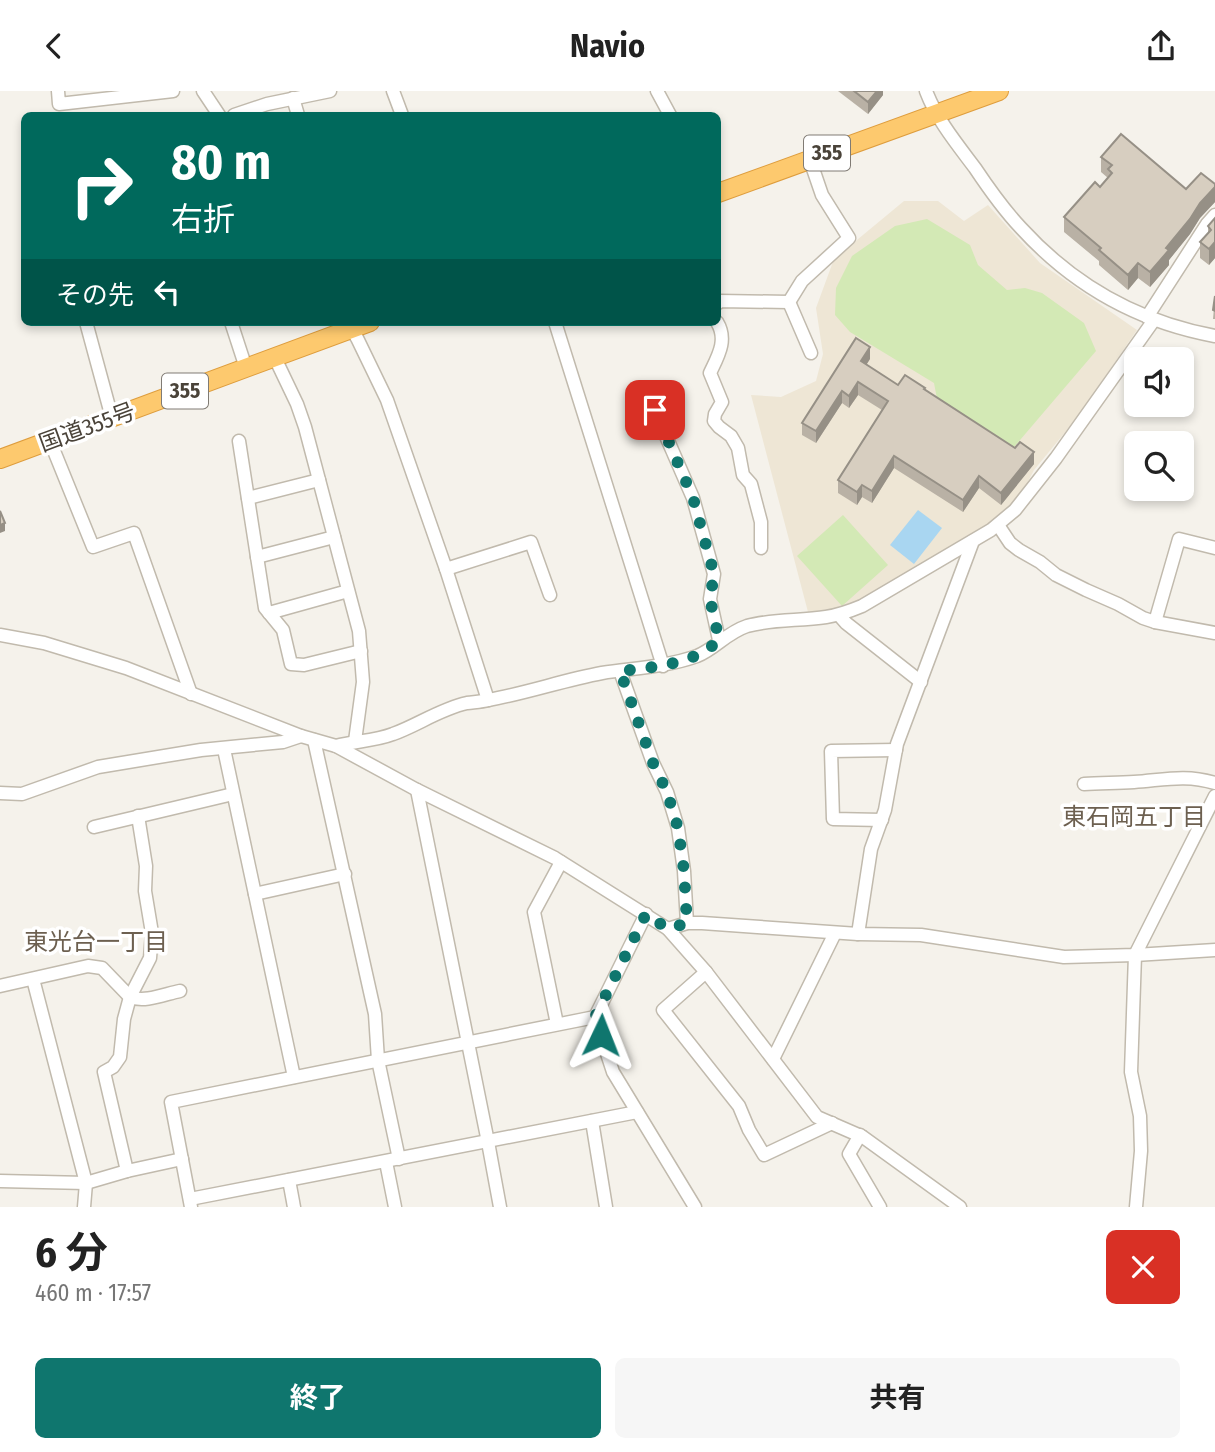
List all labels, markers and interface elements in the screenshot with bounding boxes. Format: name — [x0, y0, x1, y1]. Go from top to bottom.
icon: back — [35, 27, 73, 65]
text: Navio — [570, 27, 645, 65]
icon: share — [1142, 27, 1180, 65]
text: 80 m — [171, 133, 271, 192]
road number: 355 — [804, 135, 850, 171]
icon: right — [56, 140, 147, 231]
text: 右折 — [171, 200, 235, 238]
icon: left — [148, 273, 186, 311]
text: その先 — [56, 280, 134, 311]
map controls — [1124, 347, 1194, 501]
button: sound — [1124, 347, 1194, 417]
road number: 355 — [162, 373, 208, 409]
pin — [625, 380, 685, 440]
icon: arrive — [636, 391, 674, 429]
street label: 国道355号 — [35, 397, 139, 457]
button: search — [1124, 431, 1194, 501]
district label: 東石岡五丁目 — [1062, 803, 1206, 831]
district label: 東光台一丁目 — [24, 928, 168, 956]
position arrow — [564, 998, 638, 1072]
text: 6 分 — [35, 1228, 108, 1278]
button: close — [1106, 1230, 1180, 1304]
text: 460 m · 17:57 — [35, 1279, 151, 1307]
button: 終了 — [35, 1358, 601, 1438]
button: 共有 — [615, 1358, 1180, 1438]

